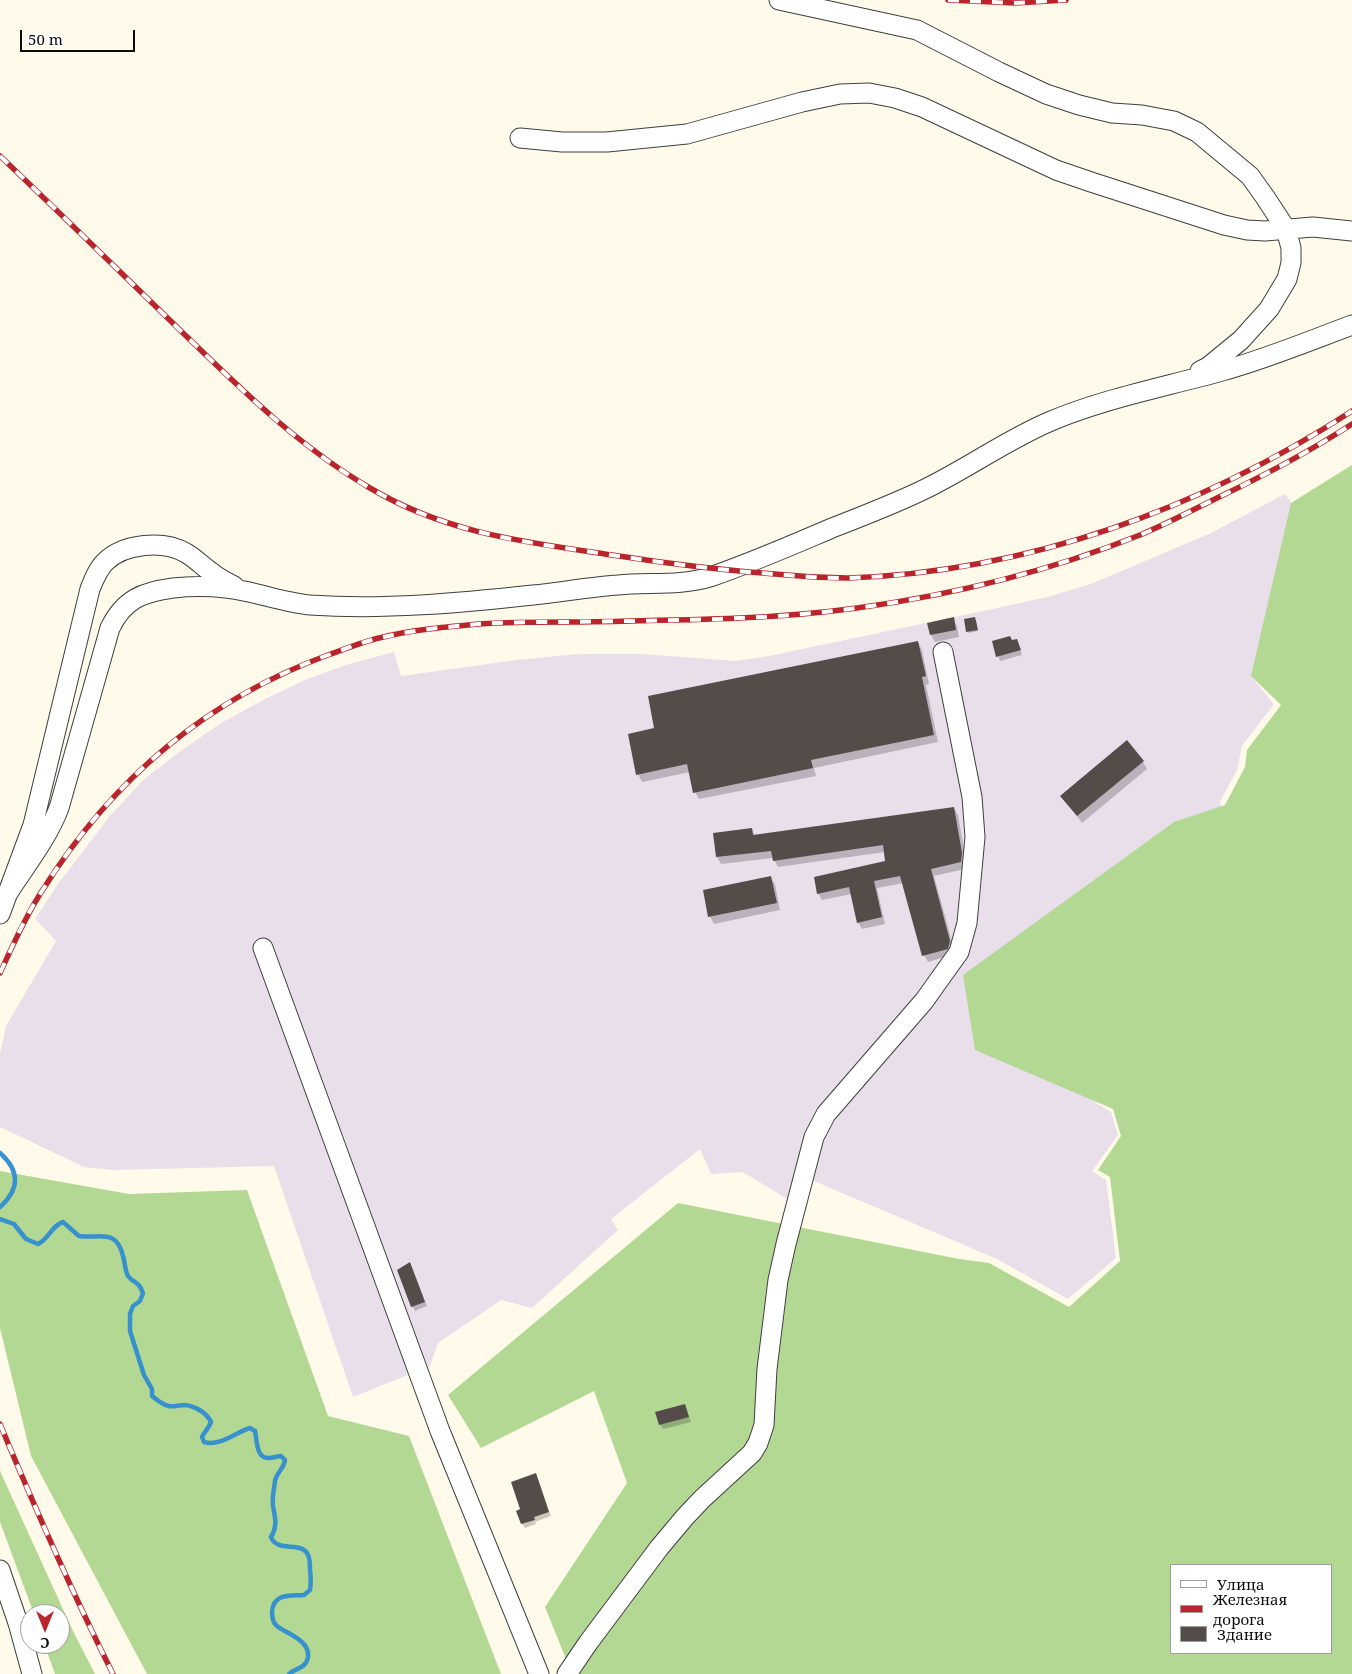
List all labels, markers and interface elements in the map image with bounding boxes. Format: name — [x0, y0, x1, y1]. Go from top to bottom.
scale bar — [22, 20, 138, 52]
text: 50 m — [28, 29, 63, 49]
legend — [1170, 1564, 1332, 1654]
text: Улица — [1217, 1574, 1265, 1594]
text: Железная дорога — [1213, 1589, 1287, 1629]
north arrow — [20, 1604, 70, 1654]
text: Здание — [1217, 1624, 1272, 1644]
text: С — [40, 1634, 50, 1653]

